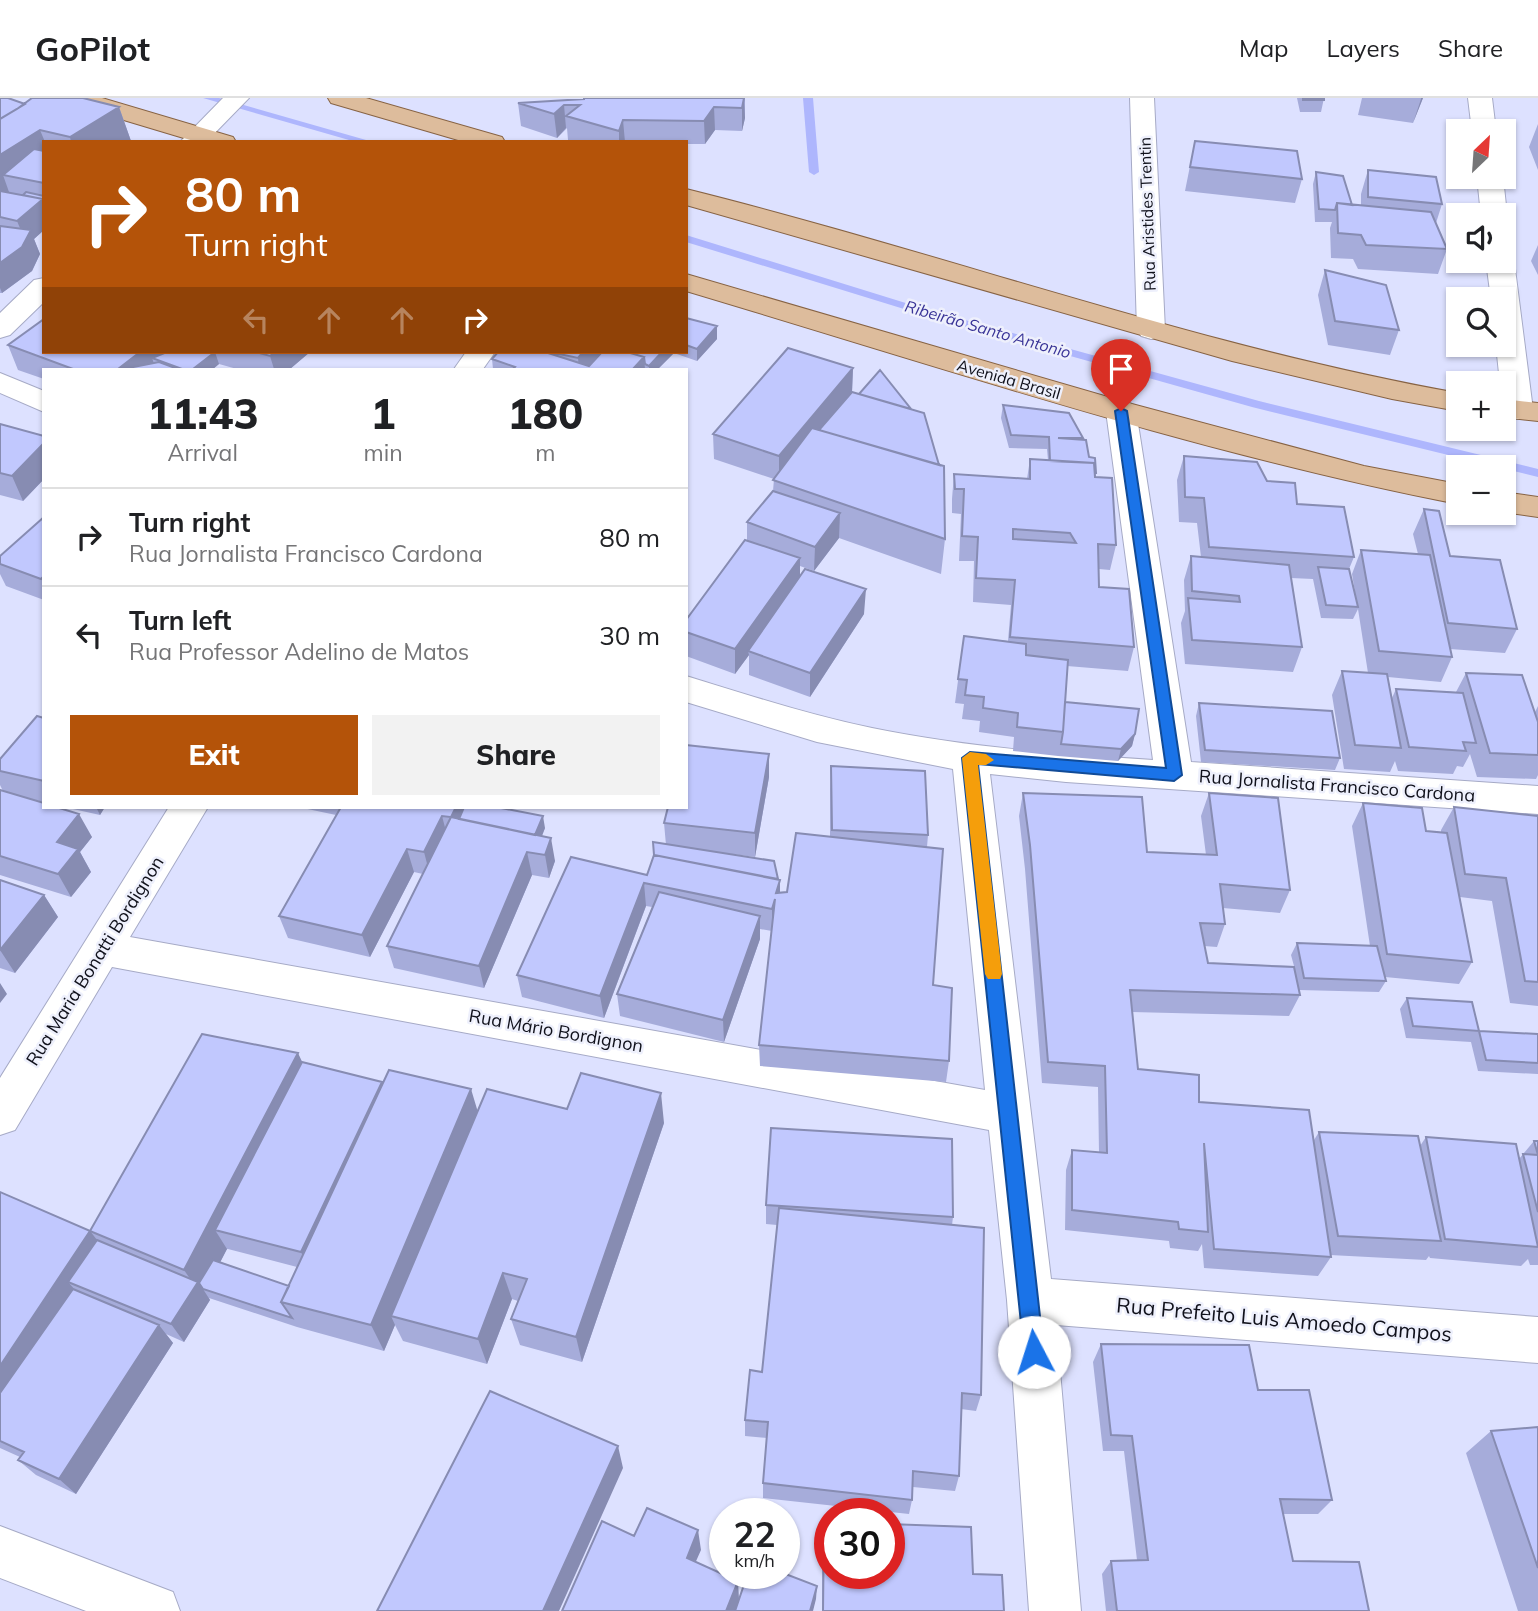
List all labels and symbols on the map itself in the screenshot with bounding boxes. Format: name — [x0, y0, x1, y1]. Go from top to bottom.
north arrow — [1446, 119, 1516, 189]
street label: Rua Aristides Trentin — [1134, 137, 1160, 291]
water label: Ribeirão Santo Antonio — [903, 296, 1073, 362]
pin — [1091, 339, 1151, 411]
street label: Avenida Brasil — [955, 355, 1063, 403]
street label: Rua Jornalista Francisco Cardona — [1198, 764, 1476, 807]
street label: Rua Maria Bonatti Bordignon — [21, 852, 169, 1070]
street label: Rua Mário Bordignon — [467, 1004, 645, 1057]
street label: Rua Prefeito Luis Amoedo Campos — [1115, 1291, 1453, 1347]
position arrow — [997, 1315, 1071, 1389]
speed limit sign: 30 — [814, 1498, 905, 1589]

